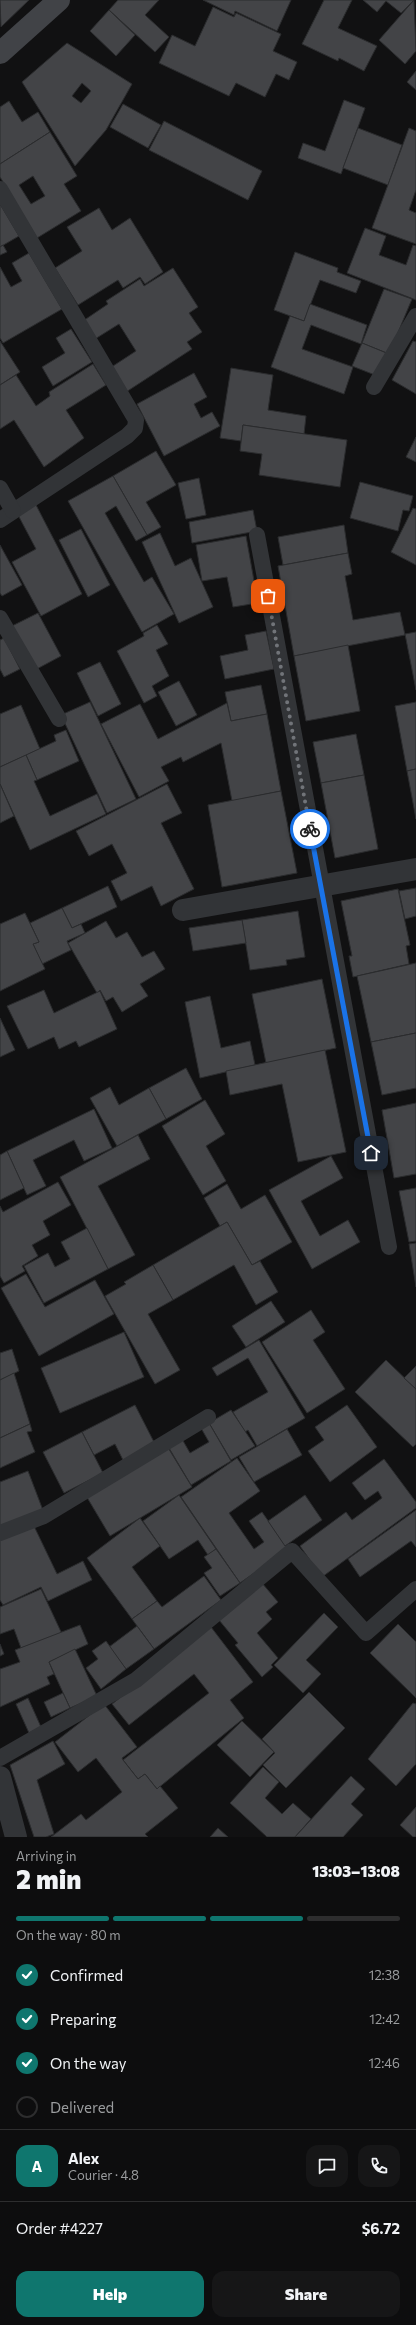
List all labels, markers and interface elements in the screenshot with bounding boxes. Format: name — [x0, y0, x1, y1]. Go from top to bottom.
pin — [251, 579, 285, 613]
icon: bag — [257, 585, 279, 607]
courier — [290, 809, 330, 849]
icon: bike — [299, 818, 321, 840]
pin — [354, 1136, 388, 1170]
icon: home — [360, 1142, 382, 1164]
text: Arriving in — [16, 1848, 76, 1864]
text: 13:03–13:08 — [312, 1862, 400, 1880]
text: 2 min — [16, 1863, 81, 1894]
text: On the way · 80 m — [16, 1927, 121, 1943]
icon: check — [16, 1964, 38, 1986]
text: Confirmed — [50, 1966, 123, 1984]
text: 12:38 — [369, 1967, 400, 1983]
icon: check — [16, 2008, 38, 2030]
text: Preparing — [50, 2010, 116, 2028]
text: 12:42 — [369, 2011, 400, 2027]
icon: check — [16, 2052, 38, 2074]
text: On the way — [50, 2054, 127, 2072]
text: 12:46 — [368, 2055, 400, 2071]
text: Delivered — [50, 2098, 114, 2116]
button: chat — [306, 2145, 348, 2187]
button: phone — [358, 2145, 400, 2187]
text: Alex — [68, 2149, 99, 2167]
text: A — [32, 2157, 42, 2175]
text: Courier · 4.8 — [68, 2167, 139, 2183]
text: Order #4227 — [16, 2219, 103, 2237]
text: $6.72 — [362, 2219, 400, 2237]
button: Help — [16, 2271, 204, 2317]
button: Share — [212, 2271, 400, 2317]

